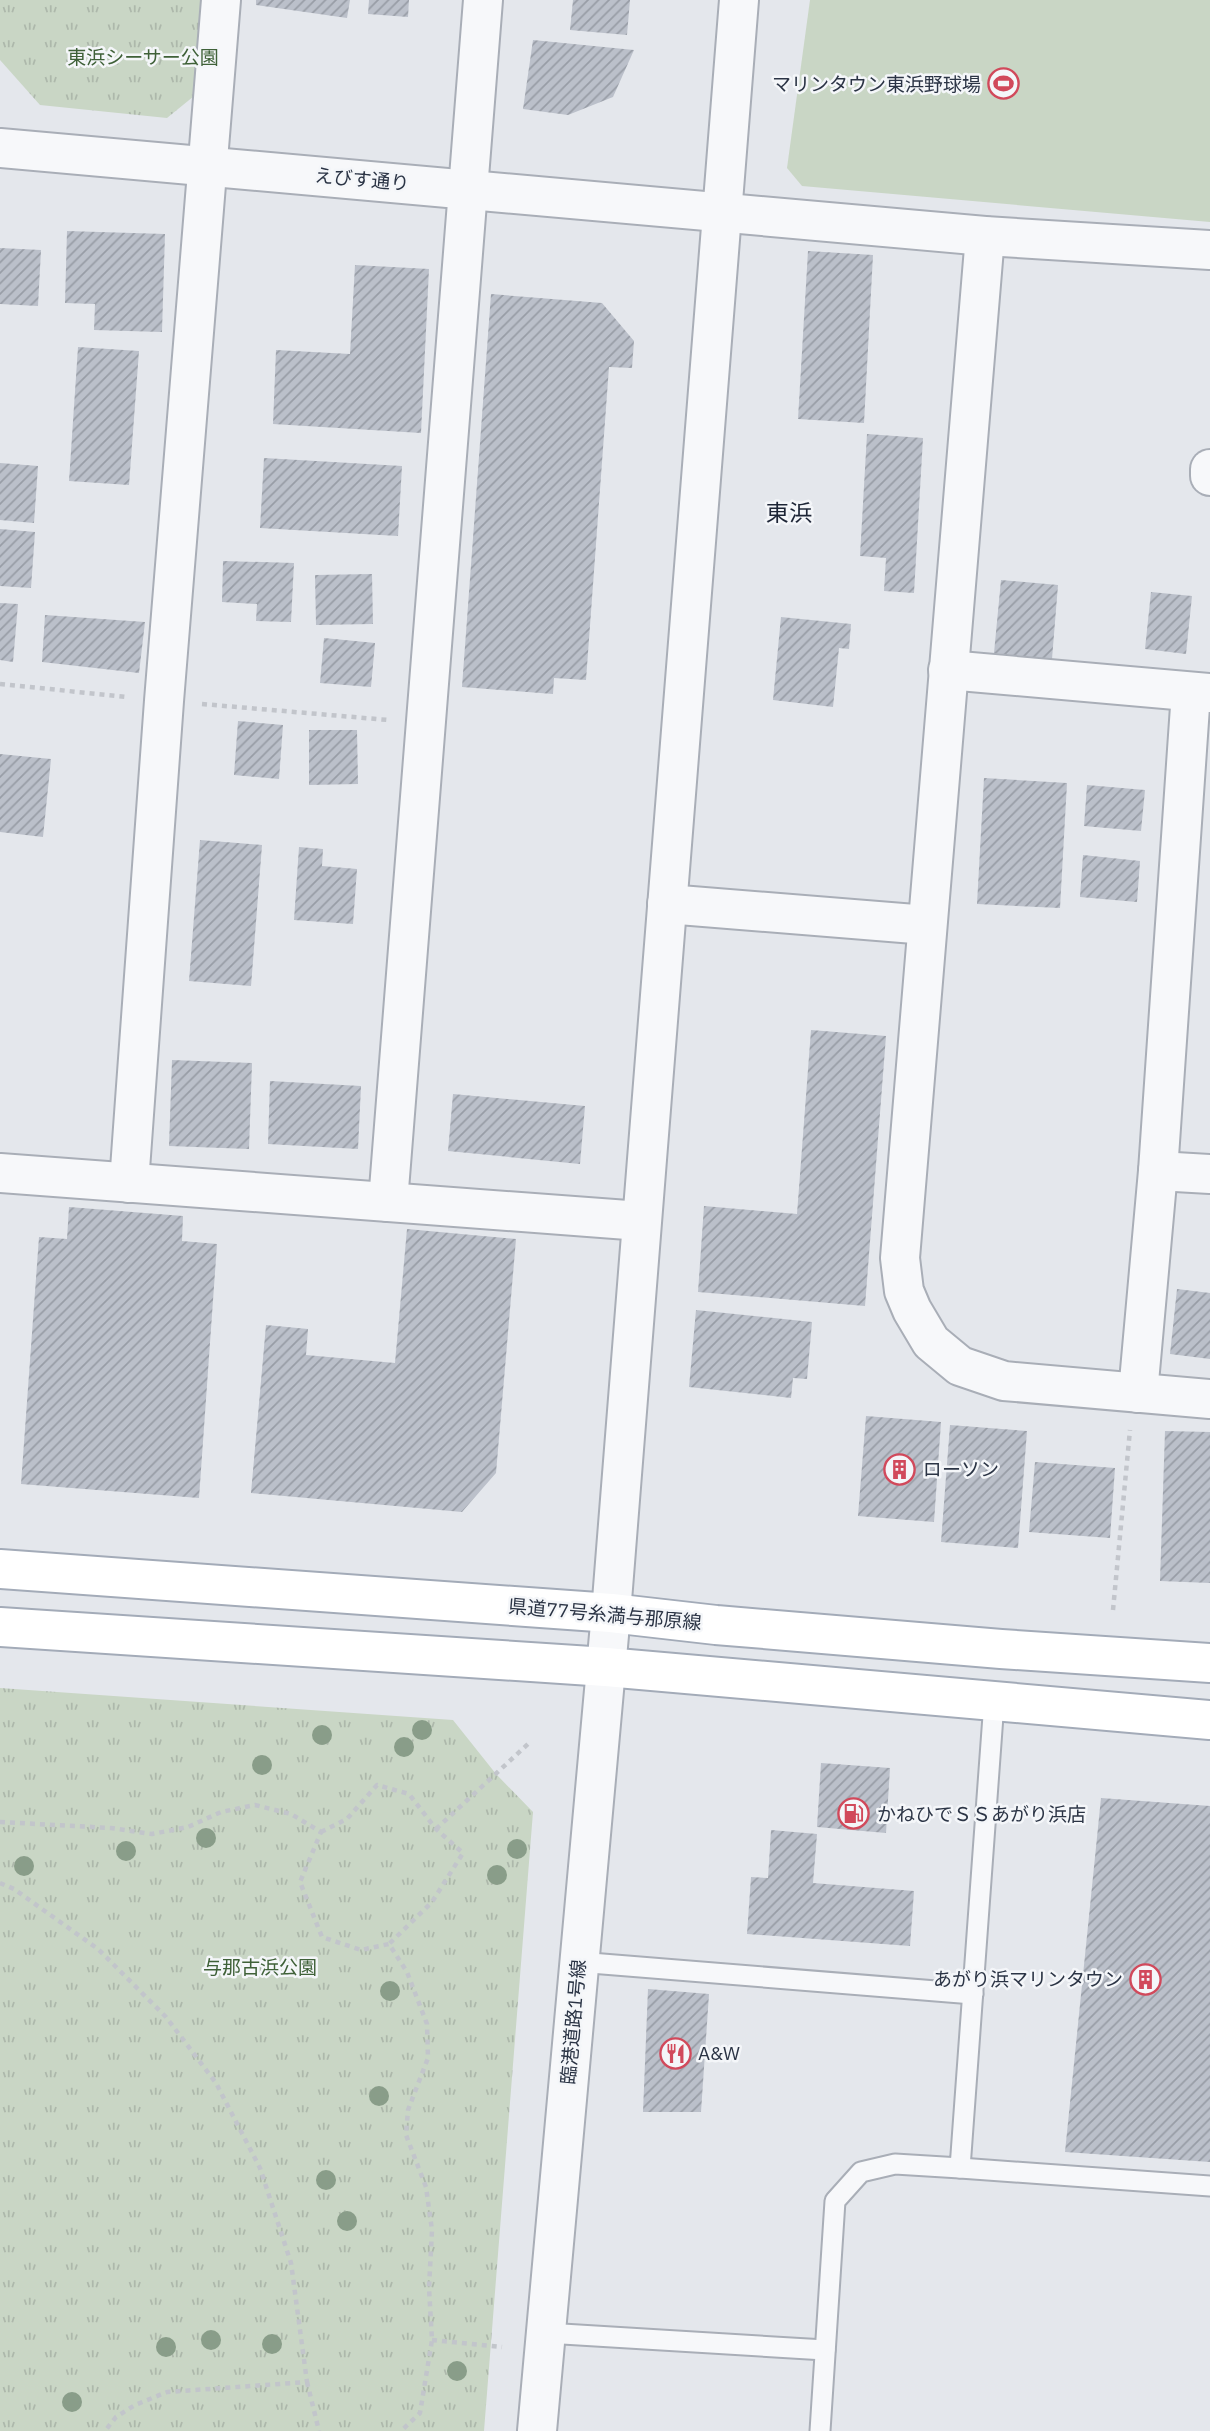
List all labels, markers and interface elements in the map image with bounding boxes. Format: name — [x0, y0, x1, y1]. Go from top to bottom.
park label: 東浜シーサー公園 — [67, 45, 219, 69]
sports icon: マリンタウン東浜野球場 — [987, 67, 1021, 101]
place label: マリンタウン東浜野球場 — [772, 72, 981, 96]
street label: えびす通り — [314, 163, 410, 195]
district label: 東浜 — [766, 497, 812, 527]
building icon: ローソン — [883, 1452, 917, 1486]
place label: ローソン — [923, 1457, 999, 1481]
street label: 県道77号糸満与那原線 — [507, 1594, 703, 1634]
fuel station icon: かねひでＳＳあがり浜店 — [837, 1797, 871, 1831]
place label: かねひでＳＳあがり浜店 — [877, 1802, 1086, 1826]
park label: 与那古浜公園 — [203, 1955, 317, 1979]
street label: 臨港道路1号線 — [556, 1958, 590, 2086]
building icon: あがり浜マリンタウン — [1129, 1962, 1163, 1996]
place label: あがり浜マリンタウン — [933, 1967, 1123, 1991]
restaurant icon: A&W — [658, 2036, 692, 2070]
place label: A&W — [698, 2041, 740, 2065]

